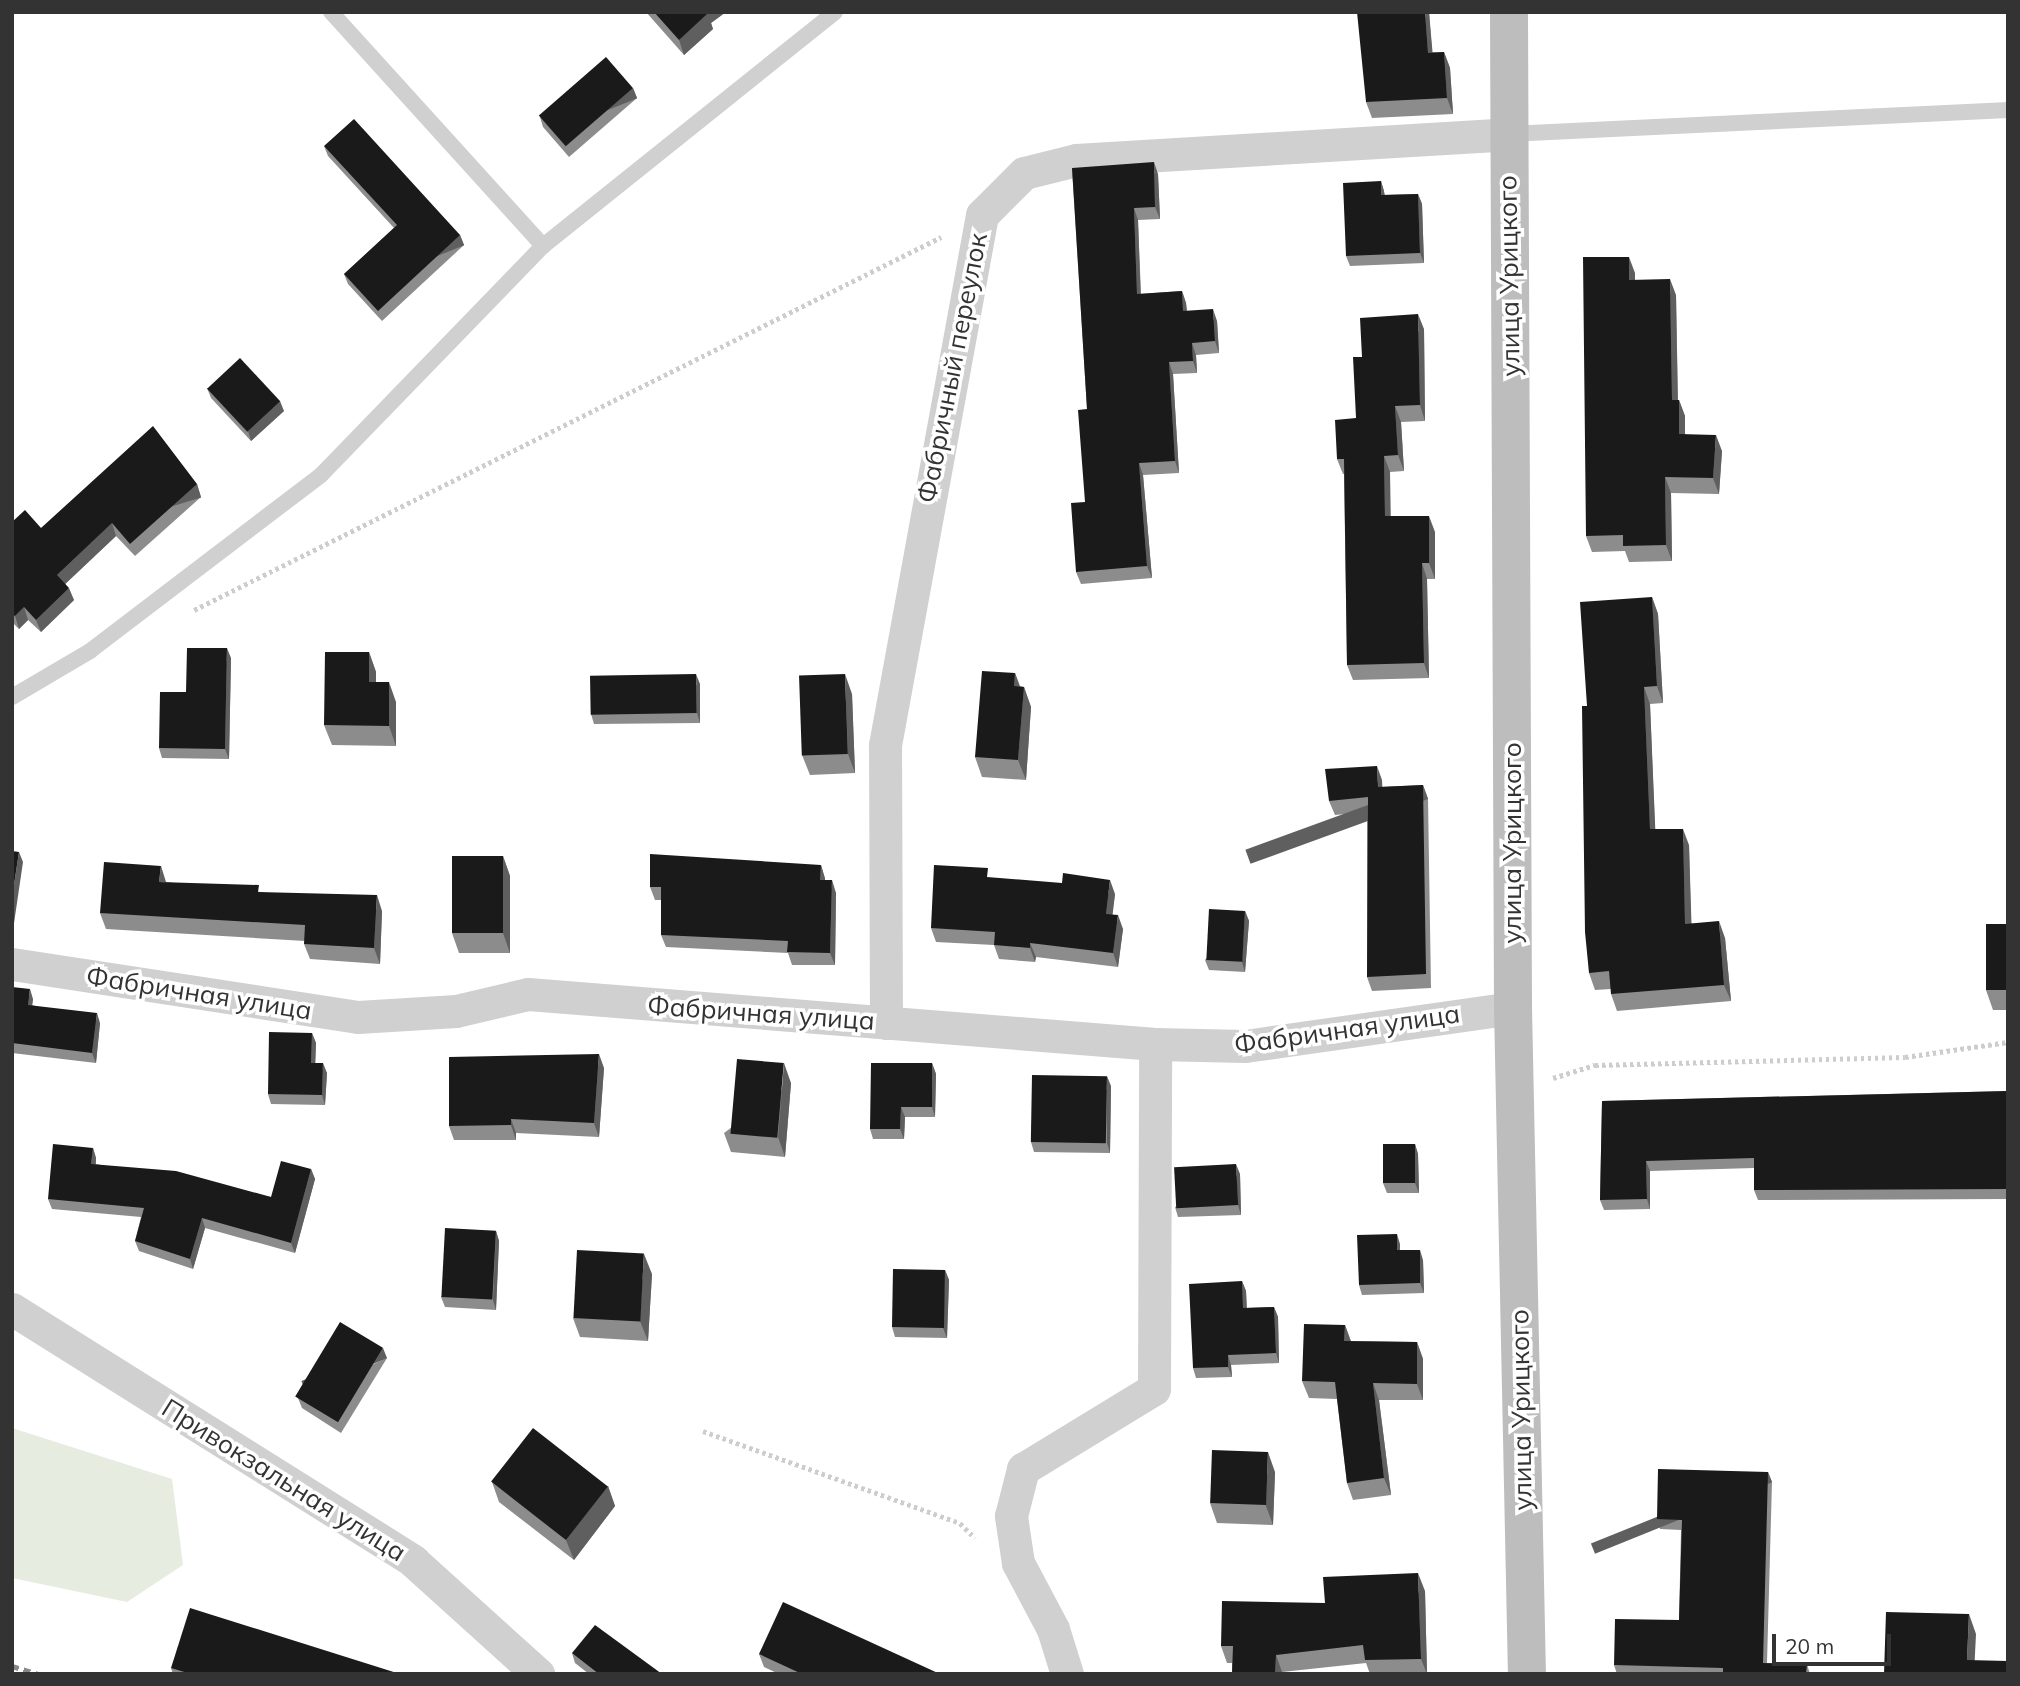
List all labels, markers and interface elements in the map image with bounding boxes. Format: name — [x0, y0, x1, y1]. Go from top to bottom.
street label: улица Урицкого — [1492, 175, 1526, 377]
street label: Фабричный переулок — [911, 230, 993, 506]
street label: улица Урицкого — [1496, 742, 1528, 944]
street label: Фабричная улица — [84, 960, 314, 1026]
street label: Фабричная улица — [646, 989, 876, 1037]
street label: Фабричная улица — [1232, 998, 1462, 1060]
street label: улица Урицкого — [1504, 1309, 1538, 1511]
street label: Привокзальная улица — [156, 1392, 412, 1568]
scale bar — [1775, 1620, 1894, 1664]
text: 20 m — [1785, 1633, 1834, 1659]

